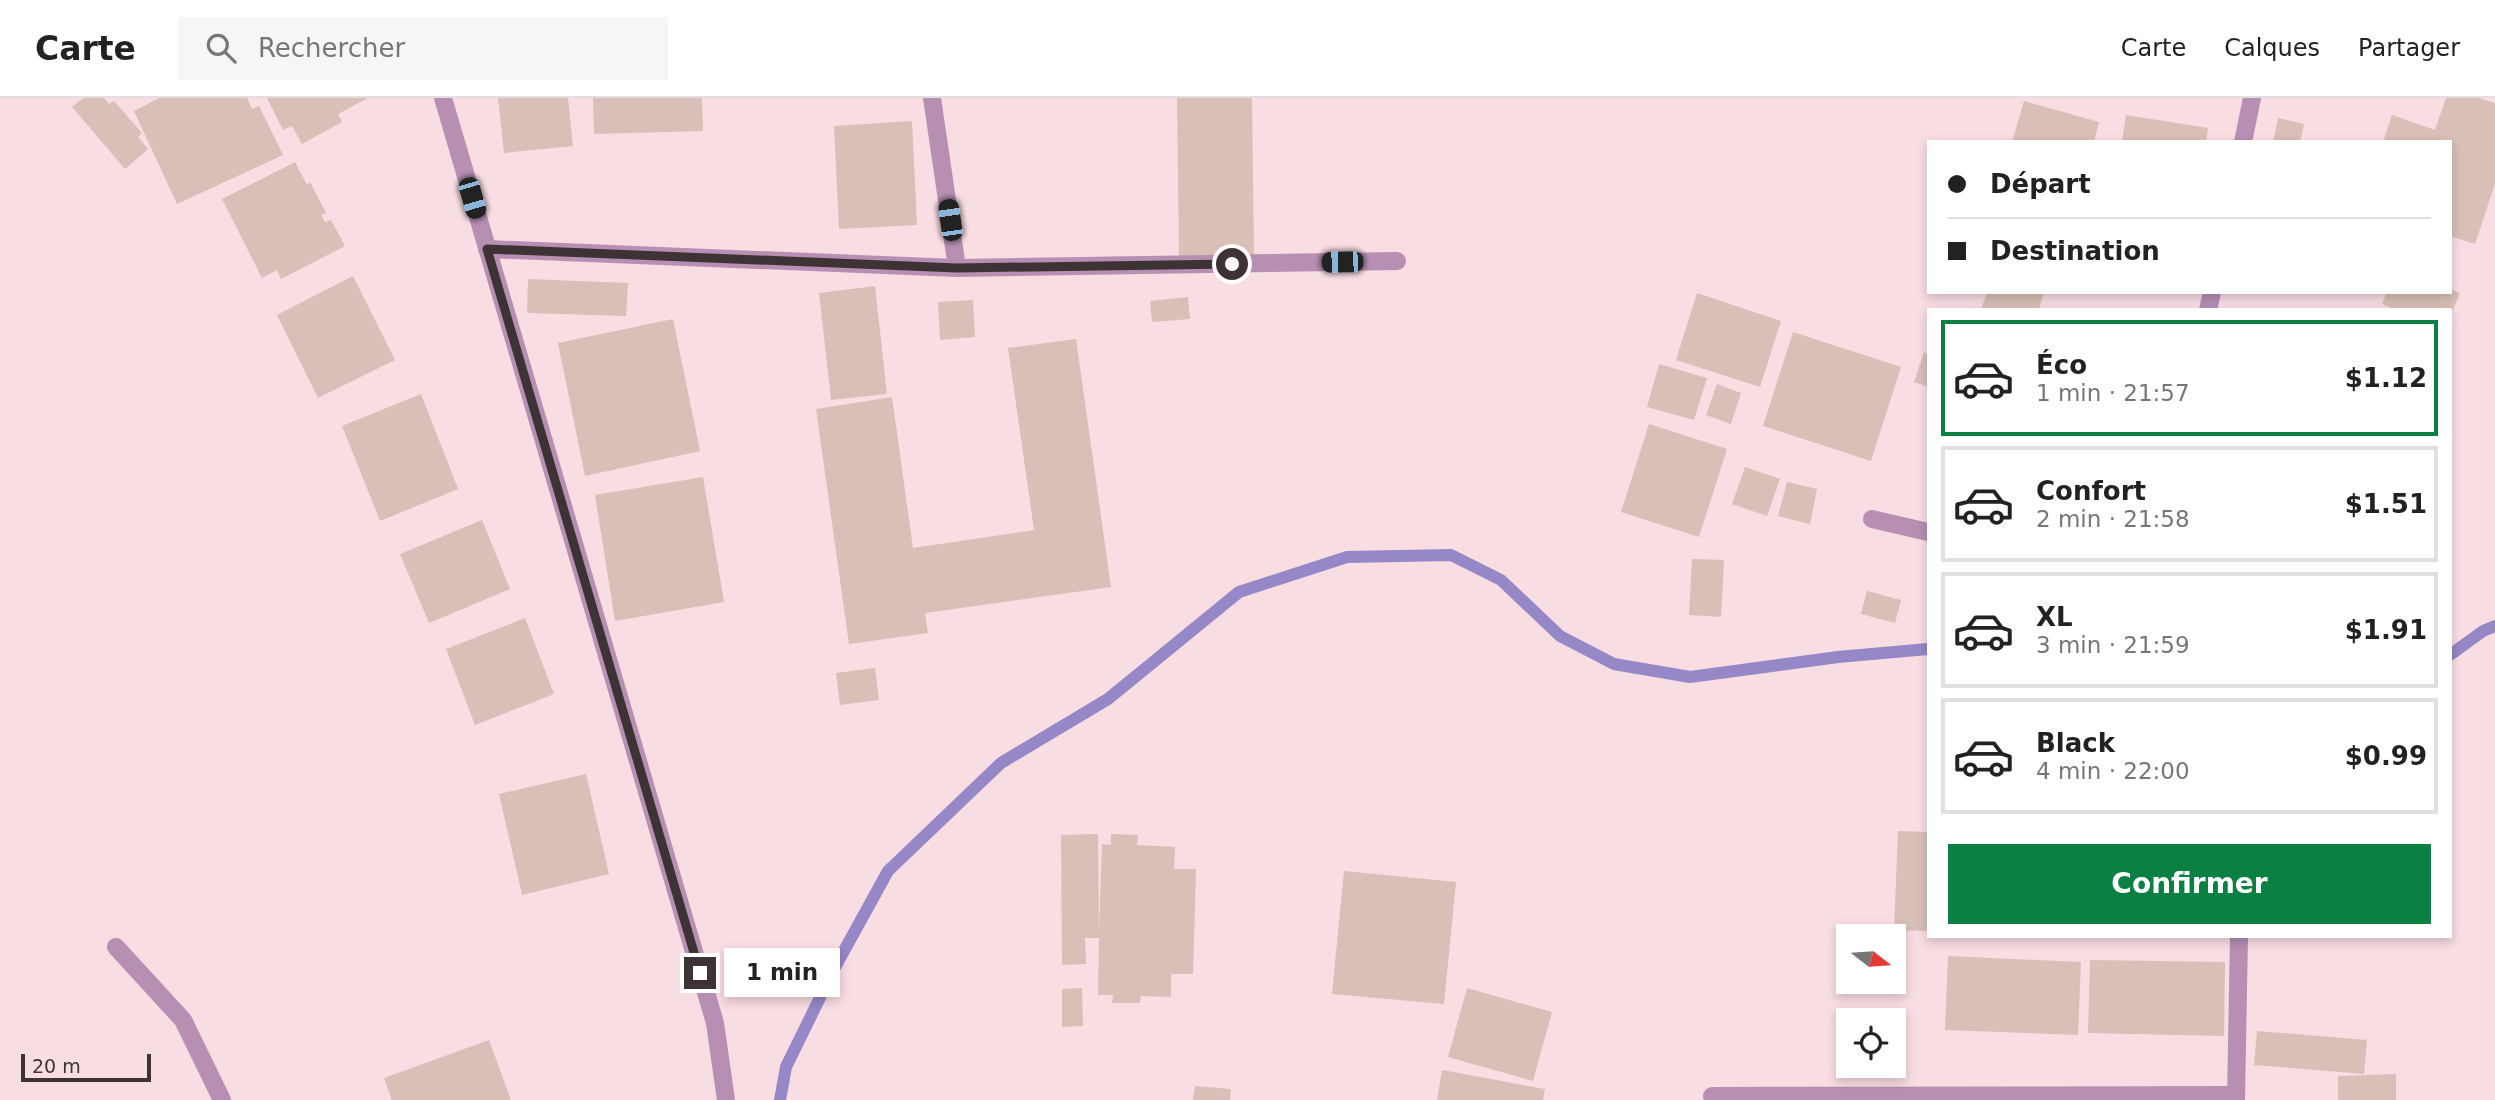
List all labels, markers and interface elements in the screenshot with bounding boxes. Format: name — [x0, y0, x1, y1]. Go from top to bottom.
search box — [178, 17, 668, 80]
text: Carte — [35, 29, 136, 68]
icon: search — [202, 29, 240, 67]
text: Rechercher — [258, 33, 405, 63]
text: Carte — [2121, 34, 2186, 62]
text: Calques — [2224, 34, 2320, 62]
text: Partager — [2358, 34, 2460, 62]
text: Départ — [1990, 169, 2091, 199]
car — [457, 175, 488, 221]
car — [937, 198, 964, 242]
text: Destination — [1990, 236, 2160, 266]
route start — [1216, 248, 1248, 280]
car — [1321, 251, 1364, 273]
icon: car — [1952, 347, 2015, 410]
text: Éco — [2036, 350, 2087, 380]
text: $1.12 — [2345, 363, 2427, 393]
text: 1 min · 21:57 — [2036, 380, 2190, 406]
icon: car — [1952, 473, 2015, 536]
text: Confort — [2036, 476, 2146, 506]
text: $1.51 — [2345, 489, 2427, 519]
text: 2 min · 21:58 — [2036, 506, 2190, 532]
icon: car — [1952, 599, 2015, 662]
text: XL — [2036, 602, 2073, 632]
text: $1.91 — [2345, 615, 2427, 645]
text: 3 min · 21:59 — [2036, 632, 2190, 658]
icon: car — [1952, 725, 2015, 788]
text: Black — [2036, 728, 2115, 758]
text: $0.99 — [2345, 741, 2427, 771]
text: 4 min · 22:00 — [2036, 758, 2190, 784]
button: Confirmer — [1948, 844, 2431, 924]
north arrow — [1836, 924, 1906, 994]
map controls — [1836, 924, 1906, 1078]
callout: 1 min — [724, 948, 840, 998]
route end — [684, 957, 716, 989]
text: 1 min — [746, 959, 818, 985]
button: locate — [1836, 1008, 1906, 1078]
scale bar — [21, 1051, 150, 1083]
text: 20 m — [32, 1055, 81, 1077]

